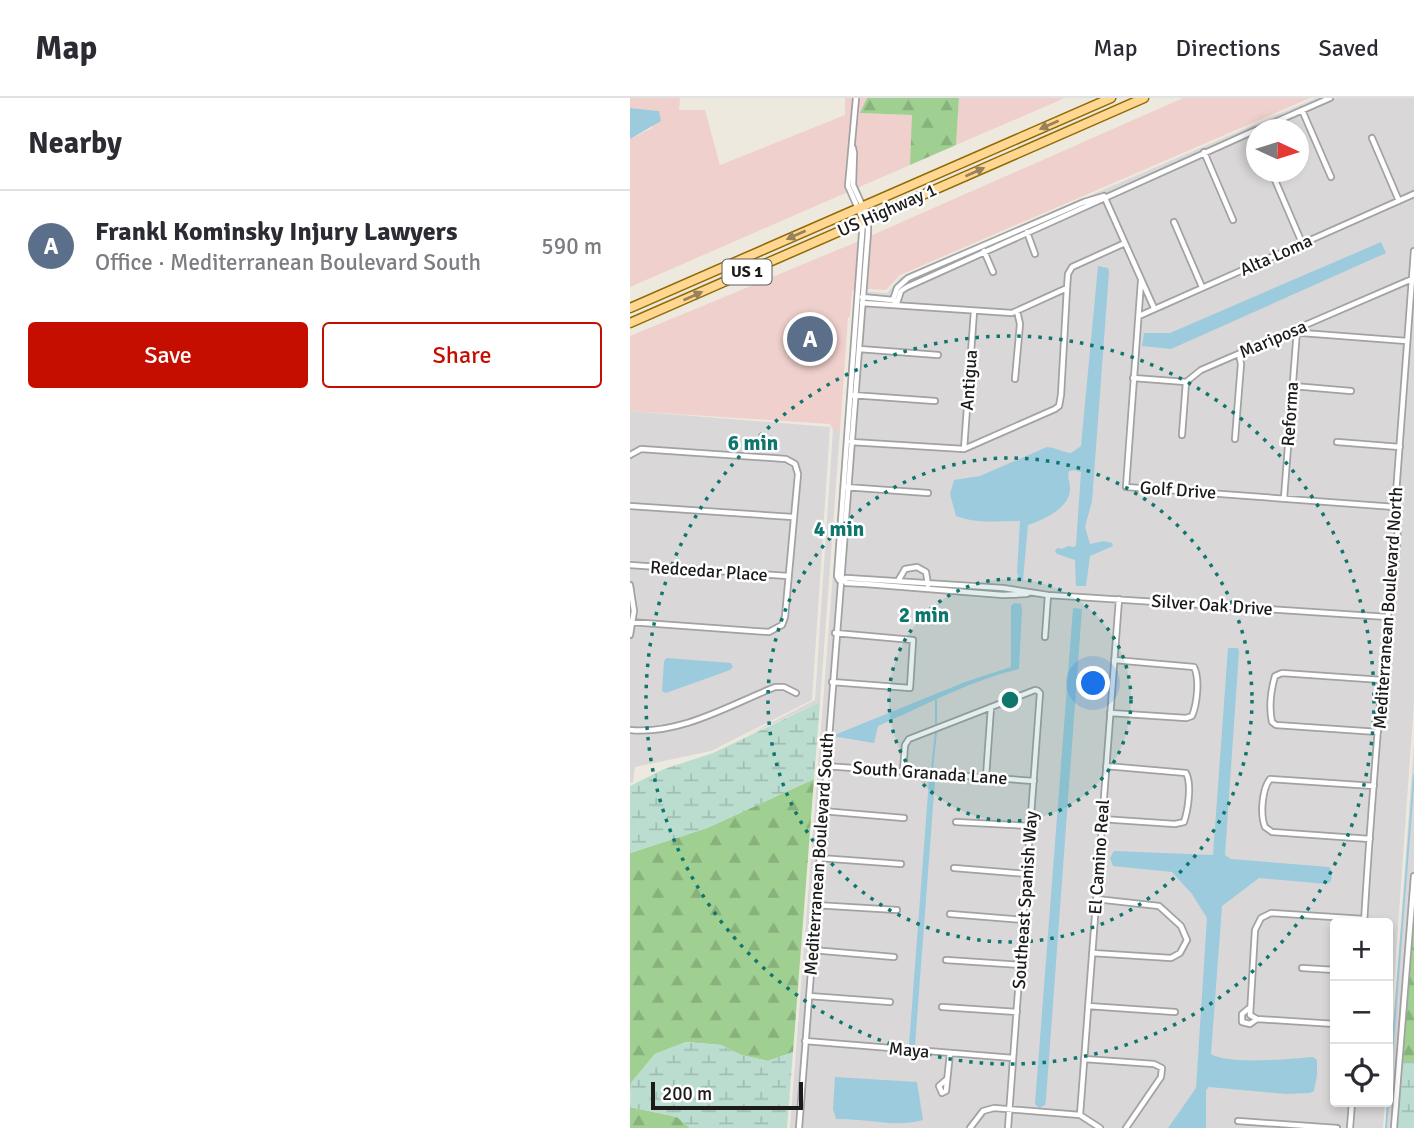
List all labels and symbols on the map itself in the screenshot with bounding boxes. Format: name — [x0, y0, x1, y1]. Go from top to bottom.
north arrow — [1246, 119, 1309, 182]
one-way arrow — [1038, 120, 1059, 131]
one-way arrow — [965, 166, 986, 177]
street label: US Highway 1 — [834, 178, 940, 242]
street label: Alta Loma — [1236, 229, 1316, 281]
one-way arrow — [786, 230, 807, 241]
road number: US 1 — [722, 260, 772, 284]
one-way arrow — [682, 291, 703, 302]
pin: A — [787, 313, 833, 365]
street label: Mariposa — [1236, 315, 1310, 363]
street label: Antigua — [956, 349, 982, 411]
street label: Reforma — [1277, 381, 1303, 447]
text: 6 min — [728, 430, 778, 456]
street label: Golf Drive — [1139, 476, 1217, 504]
street label: Mediterranean Boulevard North — [1369, 486, 1407, 730]
text: 4 min — [814, 516, 864, 542]
street label: Redcedar Place — [650, 556, 768, 586]
street label: Silver Oak Drive — [1151, 590, 1273, 620]
text: 2 min — [899, 602, 949, 628]
your location — [1076, 666, 1110, 700]
centre of rings — [998, 688, 1022, 712]
street label: Mediterranean Boulevard South — [800, 732, 838, 976]
street label: South Granada Lane — [852, 757, 1008, 789]
street label: El Camino Real — [1084, 799, 1114, 915]
street label: Southeast Spanish Way — [1008, 810, 1042, 990]
street label: Maya — [888, 1037, 930, 1063]
scale bar — [651, 1079, 803, 1111]

